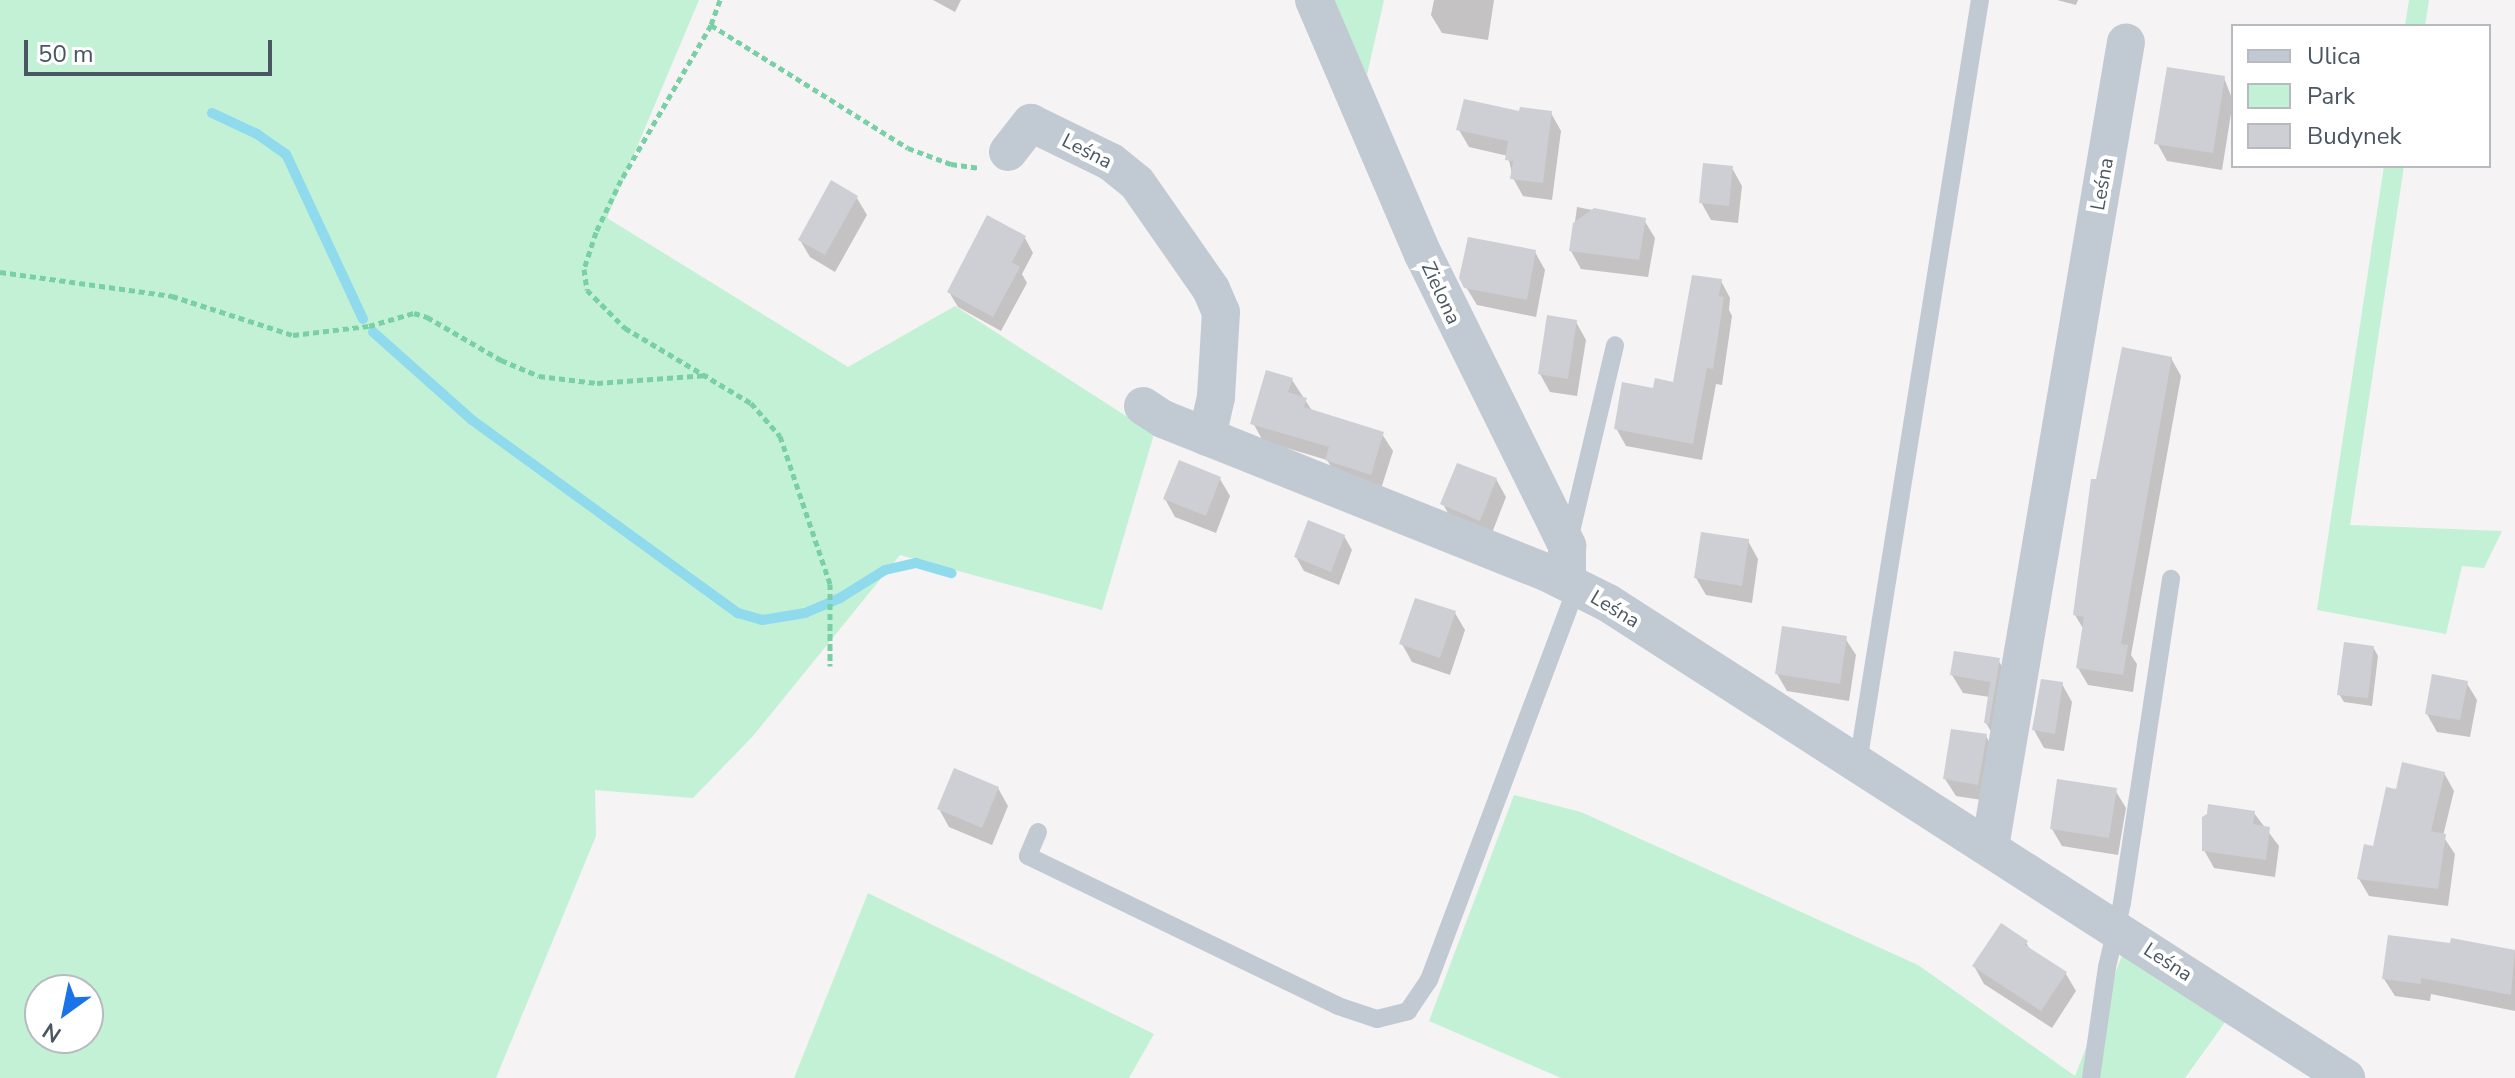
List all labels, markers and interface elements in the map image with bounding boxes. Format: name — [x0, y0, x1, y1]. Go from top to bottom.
scale bar — [28, 24, 276, 74]
legend — [2231, 24, 2491, 168]
text: 50 m — [38, 38, 94, 70]
text: Ulica — [2307, 40, 2361, 72]
text: Park — [2307, 80, 2355, 112]
text: Budynek — [2307, 120, 2401, 152]
street label: Leśna — [1058, 128, 1116, 174]
street label: Leśna — [2086, 156, 2118, 212]
street label: Zielona — [1416, 258, 1466, 328]
street label: Leśna — [1586, 585, 1644, 633]
street label: Leśna — [2139, 938, 2197, 986]
north arrow — [24, 974, 104, 1054]
text: N — [37, 1015, 67, 1050]

